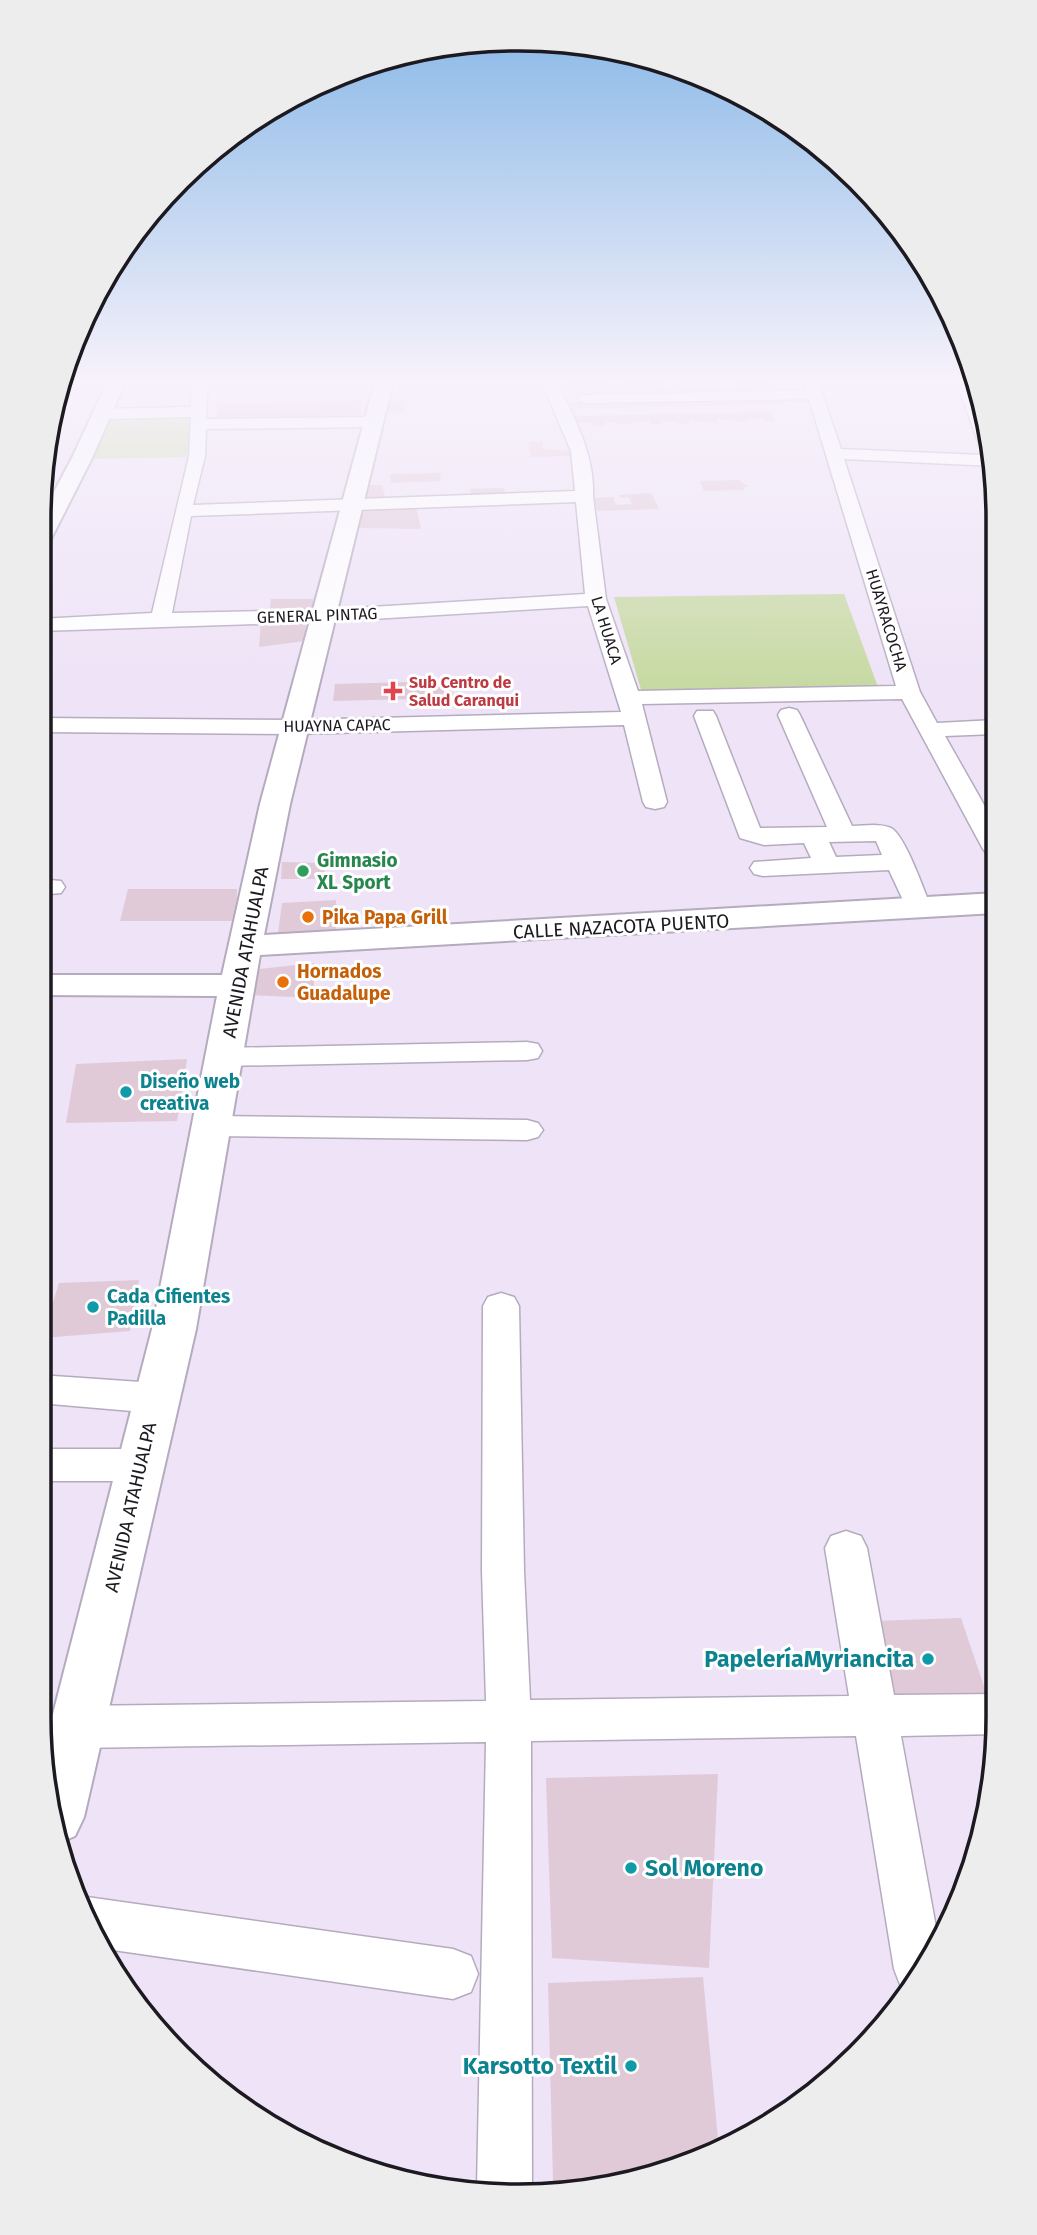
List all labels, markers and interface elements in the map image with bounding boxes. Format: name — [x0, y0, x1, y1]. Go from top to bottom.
street label: HUAYRACOCHA — [862, 567, 911, 674]
street label: LA HUACA — [587, 594, 626, 667]
street label: GENERAL PINTAG — [256, 604, 378, 627]
place label: Sub Centro de Salud Caranqui — [409, 673, 519, 710]
marker: Sub Centro de Salud Caranqui — [383, 681, 403, 701]
street label: HUAYNA CAPAC — [283, 715, 391, 736]
place label: Gimnasio XL Sport — [316, 849, 397, 894]
marker: Gimnasio XL Sport — [295, 863, 311, 879]
street label: AVENIDA ATAHUALPA — [218, 864, 273, 1040]
place label: Pika Papa Grill — [322, 906, 448, 929]
marker: Pika Papa Grill — [300, 909, 316, 925]
street label: CALLE NAZACOTA PUENTO — [512, 909, 730, 944]
place label: Hornados Guadalupe — [297, 960, 391, 1005]
marker: Hornados Guadalupe — [275, 974, 291, 990]
place label: Diseño web creativa — [140, 1070, 240, 1115]
marker: Diseño web creativa — [118, 1084, 134, 1100]
place label: Cada Cifientes Padilla — [107, 1285, 230, 1330]
marker: Cada Cifientes Padilla — [85, 1299, 101, 1315]
street label: AVENIDA ATAHUALPA — [100, 1420, 161, 1594]
place label: PapeleríaMyriancita — [704, 1645, 914, 1673]
marker: PapeleríaMyriancita — [920, 1651, 936, 1667]
place label: Sol Moreno — [645, 1854, 763, 1882]
marker: Sol Moreno — [623, 1860, 639, 1876]
place label: Karsotto Textil — [463, 2052, 617, 2080]
marker: Karsotto Textil — [623, 2058, 639, 2074]

